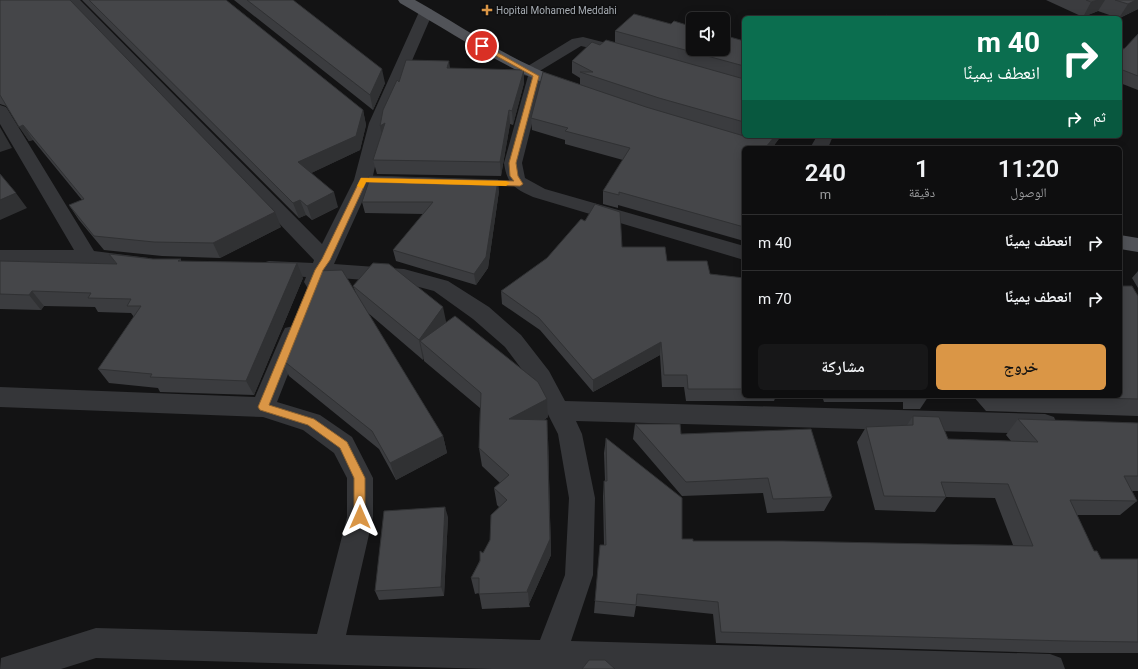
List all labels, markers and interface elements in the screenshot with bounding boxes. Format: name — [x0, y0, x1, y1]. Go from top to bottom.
marker: Hopital Mohamed Meddahi — [481, 4, 493, 16]
place label: Hopital Mohamed Meddahi — [496, 5, 617, 16]
map controls — [686, 12, 730, 56]
button: sound — [686, 12, 730, 56]
text: 40 m — [977, 26, 1040, 59]
pin — [465, 29, 499, 63]
icon: right — [1054, 32, 1106, 84]
icon: arrive — [471, 35, 493, 57]
text: انعطف يمينًا — [963, 62, 1040, 83]
icon: right — [1063, 108, 1085, 130]
text: ثم — [1093, 108, 1106, 126]
text: 1 — [915, 155, 929, 183]
text: 11:20 — [998, 155, 1059, 183]
text: 240 — [805, 159, 846, 187]
text: دقيقة — [909, 185, 935, 200]
text: الوصول — [1011, 185, 1047, 200]
text: m — [820, 187, 831, 202]
text: انعطف يمينًا — [1005, 232, 1072, 250]
icon: right — [1084, 232, 1106, 254]
text: 40 m — [758, 234, 792, 252]
text: انعطف يمينًا — [1005, 288, 1072, 306]
icon: right — [1084, 288, 1106, 310]
text: 70 m — [758, 290, 792, 308]
button: مشاركة — [758, 344, 928, 390]
button: خروج — [936, 344, 1106, 390]
position arrow — [339, 496, 381, 538]

